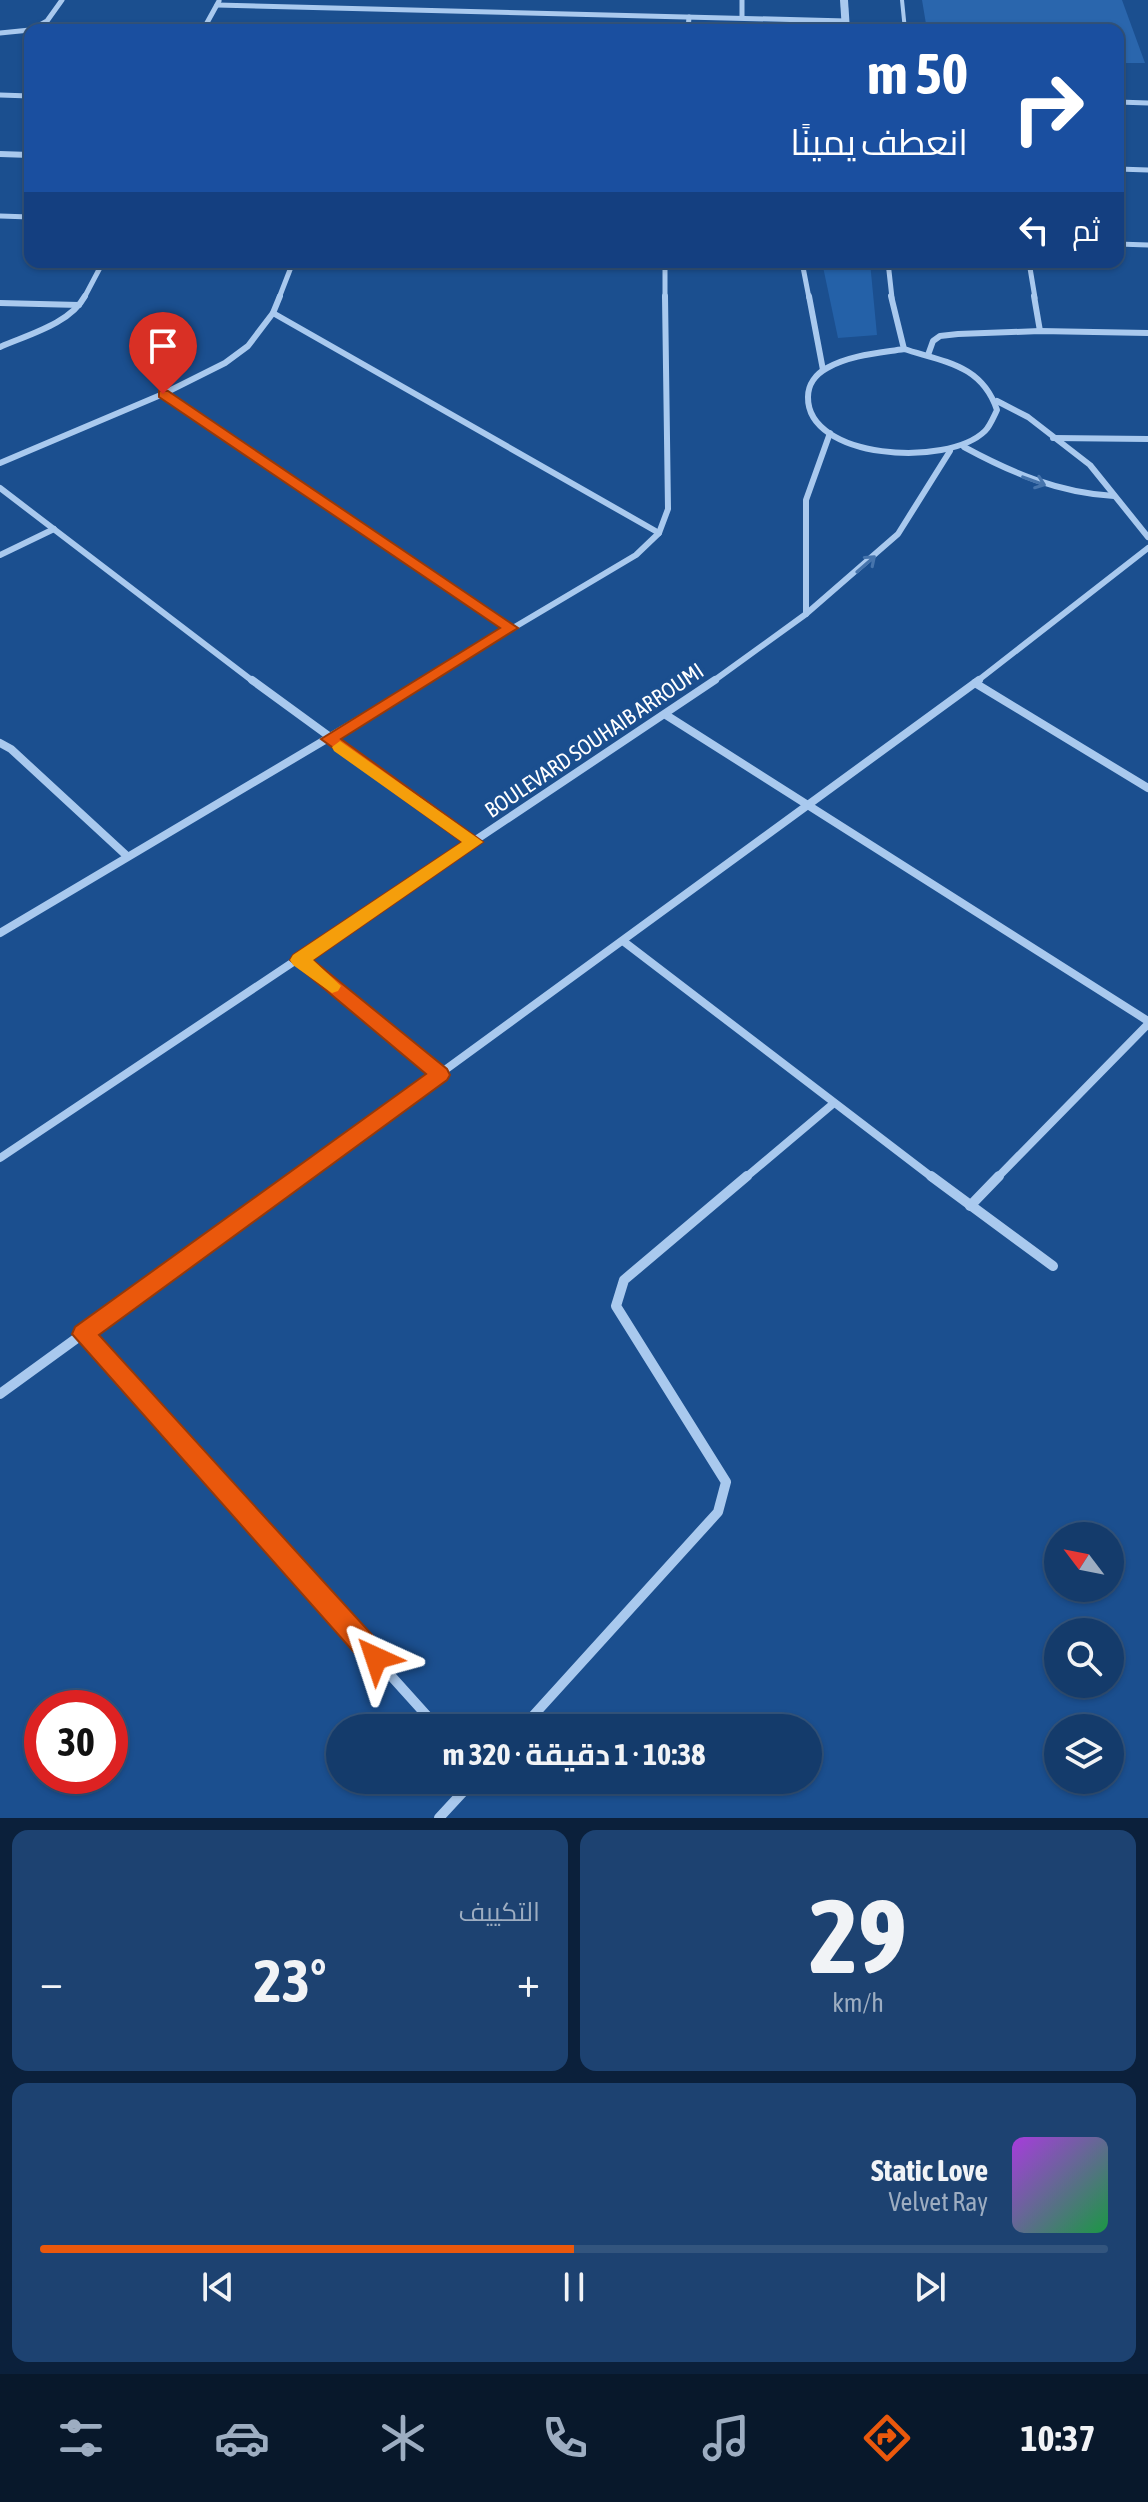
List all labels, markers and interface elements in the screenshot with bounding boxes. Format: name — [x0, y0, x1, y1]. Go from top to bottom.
text: 50 m — [867, 42, 968, 106]
icon: right — [996, 56, 1100, 160]
text: انعطف يمينًا — [790, 121, 968, 163]
icon: left — [1012, 208, 1056, 252]
text: ثم — [1072, 213, 1100, 247]
pin — [129, 312, 197, 394]
icon: arrive — [141, 324, 185, 368]
one-way arrow — [1021, 474, 1046, 489]
one-way arrow — [856, 555, 876, 573]
street label: BOULEVARD SOUHAIB ARROUMI — [480, 657, 708, 823]
north arrow — [1044, 1522, 1124, 1602]
map controls — [1044, 1522, 1124, 1794]
position arrow — [334, 1616, 418, 1700]
button: search — [1044, 1618, 1124, 1698]
speed limit sign: 30 — [24, 1690, 128, 1794]
button: layers — [1044, 1714, 1124, 1794]
text: 10:38 · 1 دقيقة · 320 m — [443, 1737, 705, 1771]
text: 29 — [809, 1876, 907, 1995]
text: التكييف — [458, 1897, 540, 1927]
text: 23° — [254, 1946, 326, 2015]
text: − — [40, 1956, 63, 2006]
text: + — [517, 1956, 540, 2006]
text: km/h — [832, 1988, 884, 2018]
text: Static Love — [871, 2153, 988, 2187]
text: Velvet Ray — [888, 2187, 988, 2217]
icon: previous — [196, 2265, 240, 2309]
icon: pause — [552, 2265, 596, 2309]
icon: next — [908, 2265, 952, 2309]
icon: filters — [53, 2410, 109, 2466]
icon: car — [214, 2410, 270, 2466]
icon: climate — [375, 2410, 431, 2466]
icon: phone — [537, 2410, 593, 2466]
icon: music — [698, 2410, 754, 2466]
icon: directions — [859, 2410, 915, 2466]
text: 10:37 — [1021, 2417, 1095, 2459]

